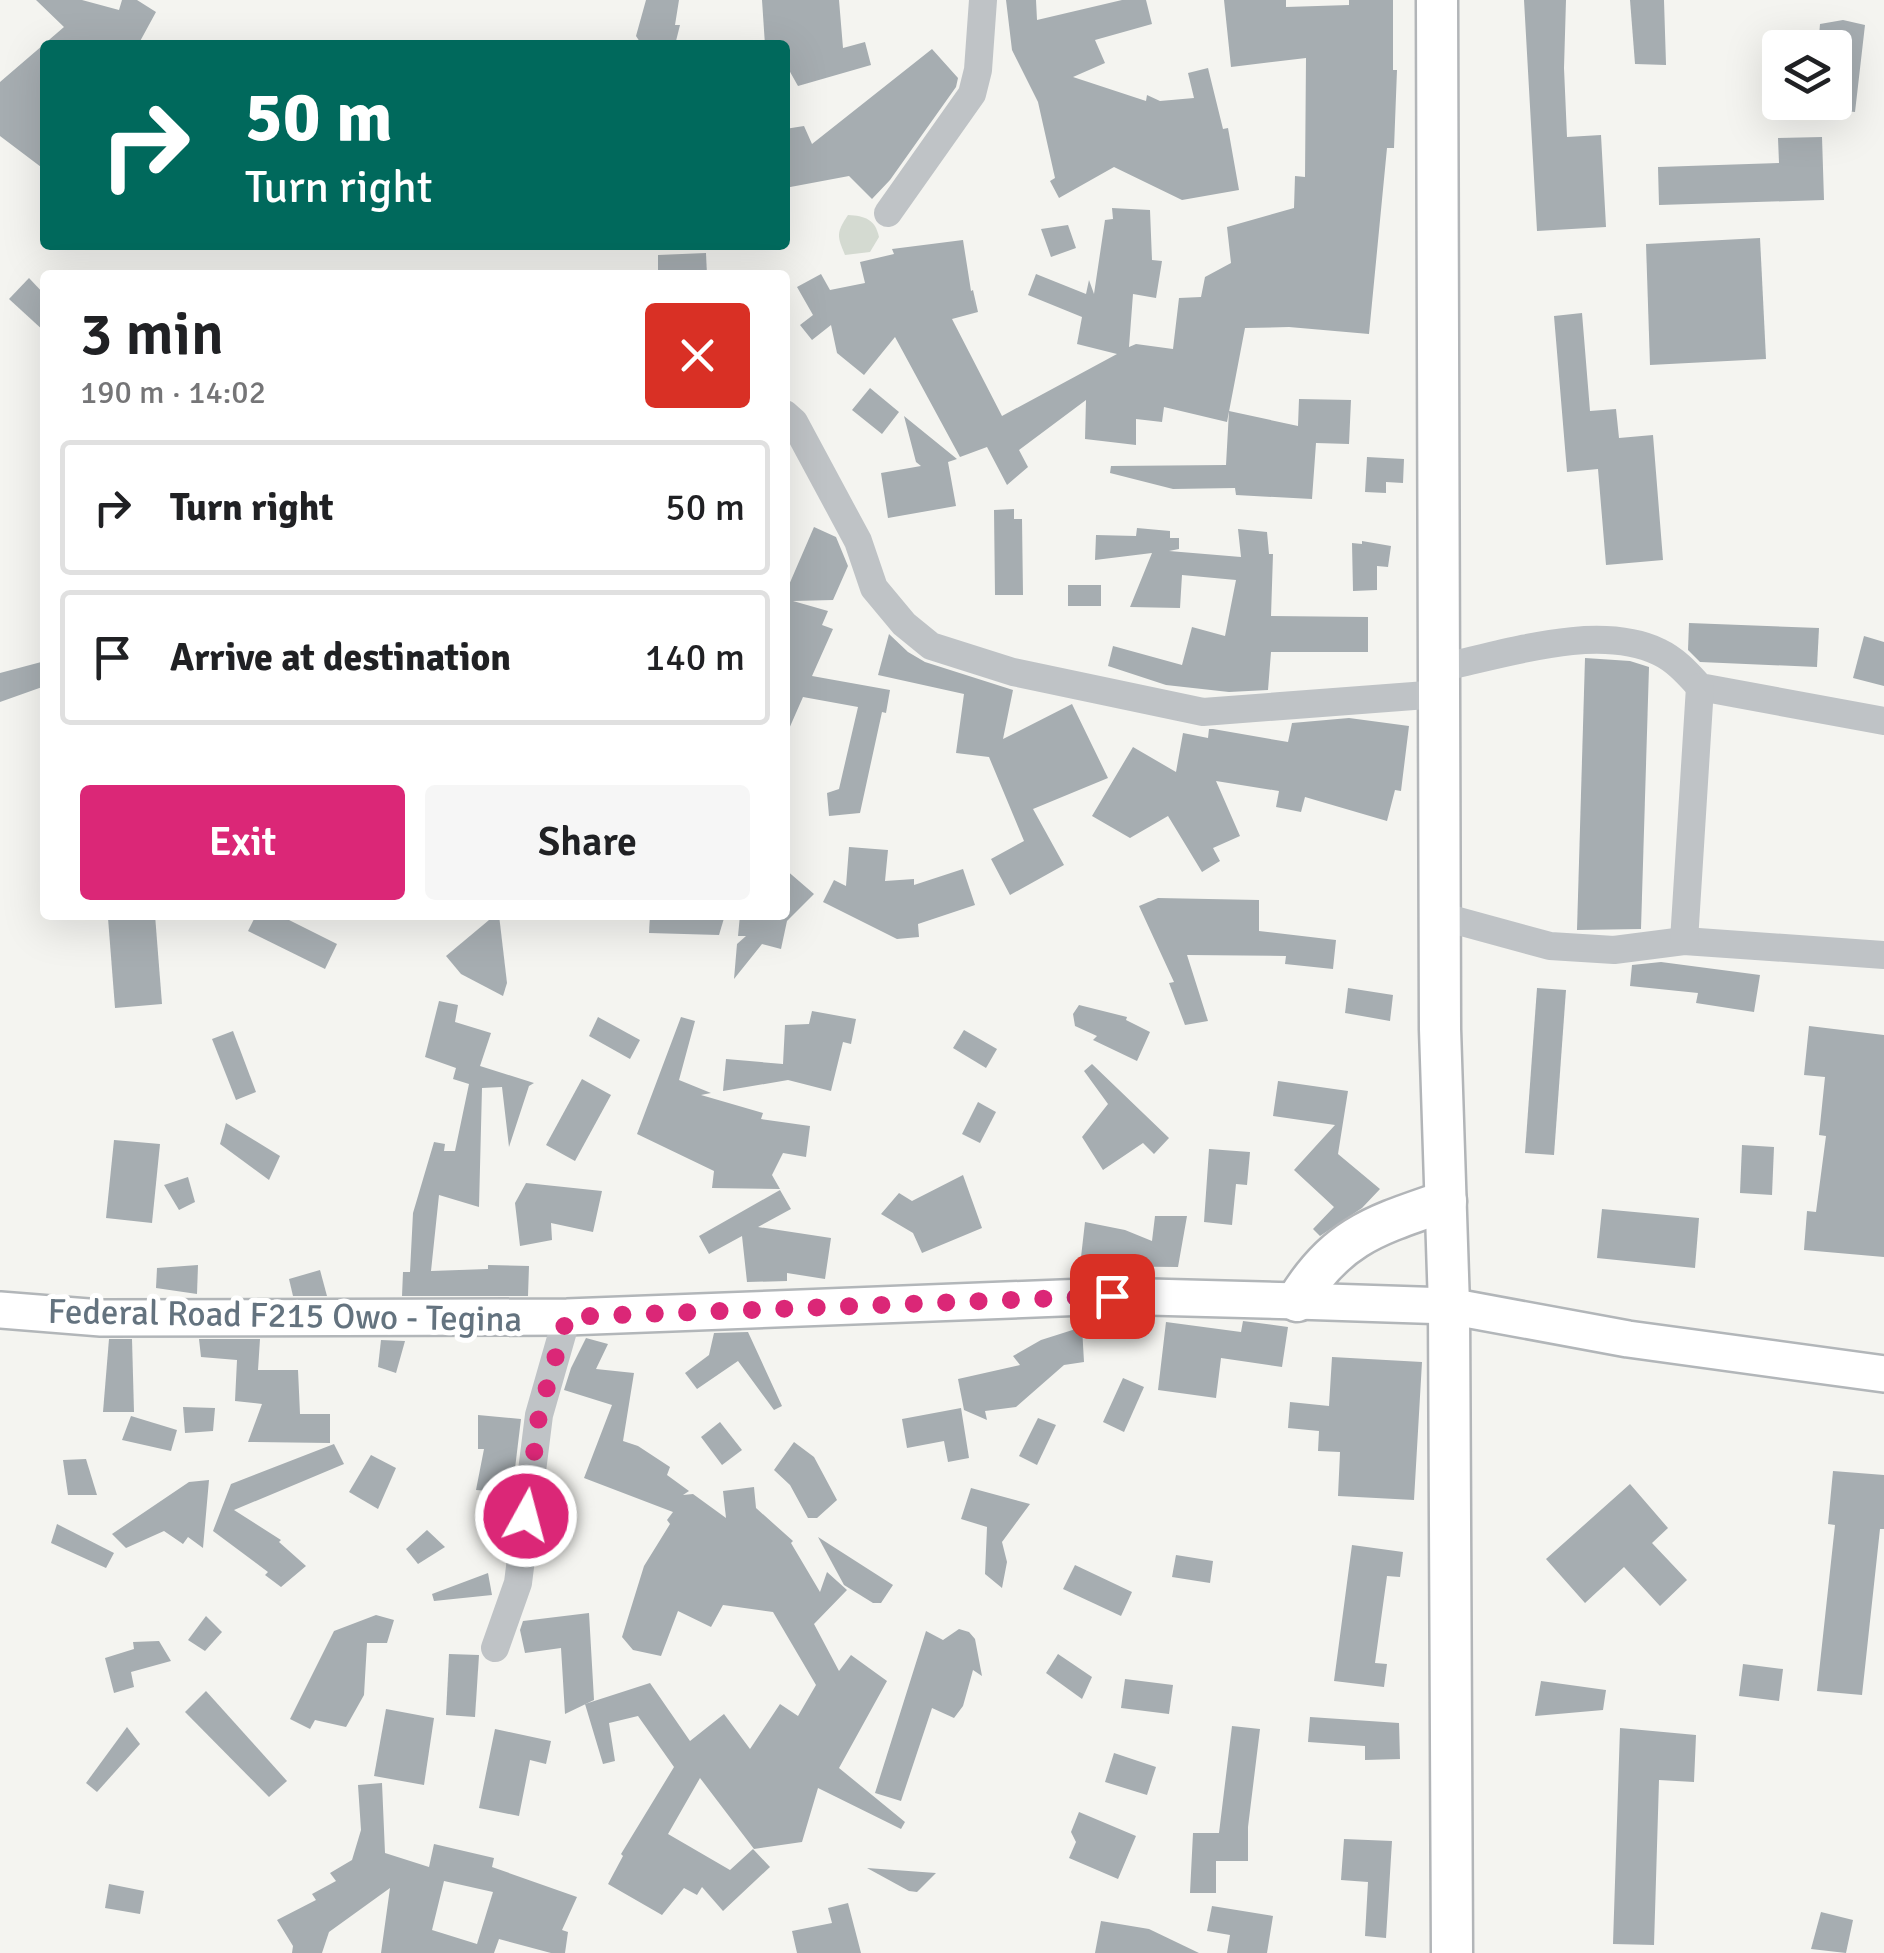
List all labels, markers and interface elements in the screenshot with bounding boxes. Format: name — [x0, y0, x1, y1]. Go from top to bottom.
map controls — [1762, 30, 1852, 120]
button: layers — [1762, 30, 1852, 120]
text: 50 m — [245, 74, 393, 160]
icon: right — [80, 80, 210, 210]
text: Turn right — [245, 160, 433, 215]
text: 3 min — [80, 298, 224, 372]
button: close — [645, 303, 750, 408]
text: 190 m · 14:02 — [80, 373, 266, 412]
icon: right — [85, 480, 140, 535]
text: Turn right — [170, 484, 334, 531]
text: 50 m — [665, 484, 745, 531]
icon: arrive — [85, 630, 140, 685]
text: Arrive at destination — [170, 634, 511, 681]
text: 140 m — [645, 634, 745, 681]
button: Exit — [80, 785, 405, 900]
button: Share — [425, 785, 750, 900]
pin — [1070, 1254, 1155, 1339]
icon: arrive — [1085, 1269, 1140, 1324]
street label: Federal Road F215 Owo - Tegina — [47, 1290, 523, 1341]
position arrow — [474, 1464, 578, 1568]

